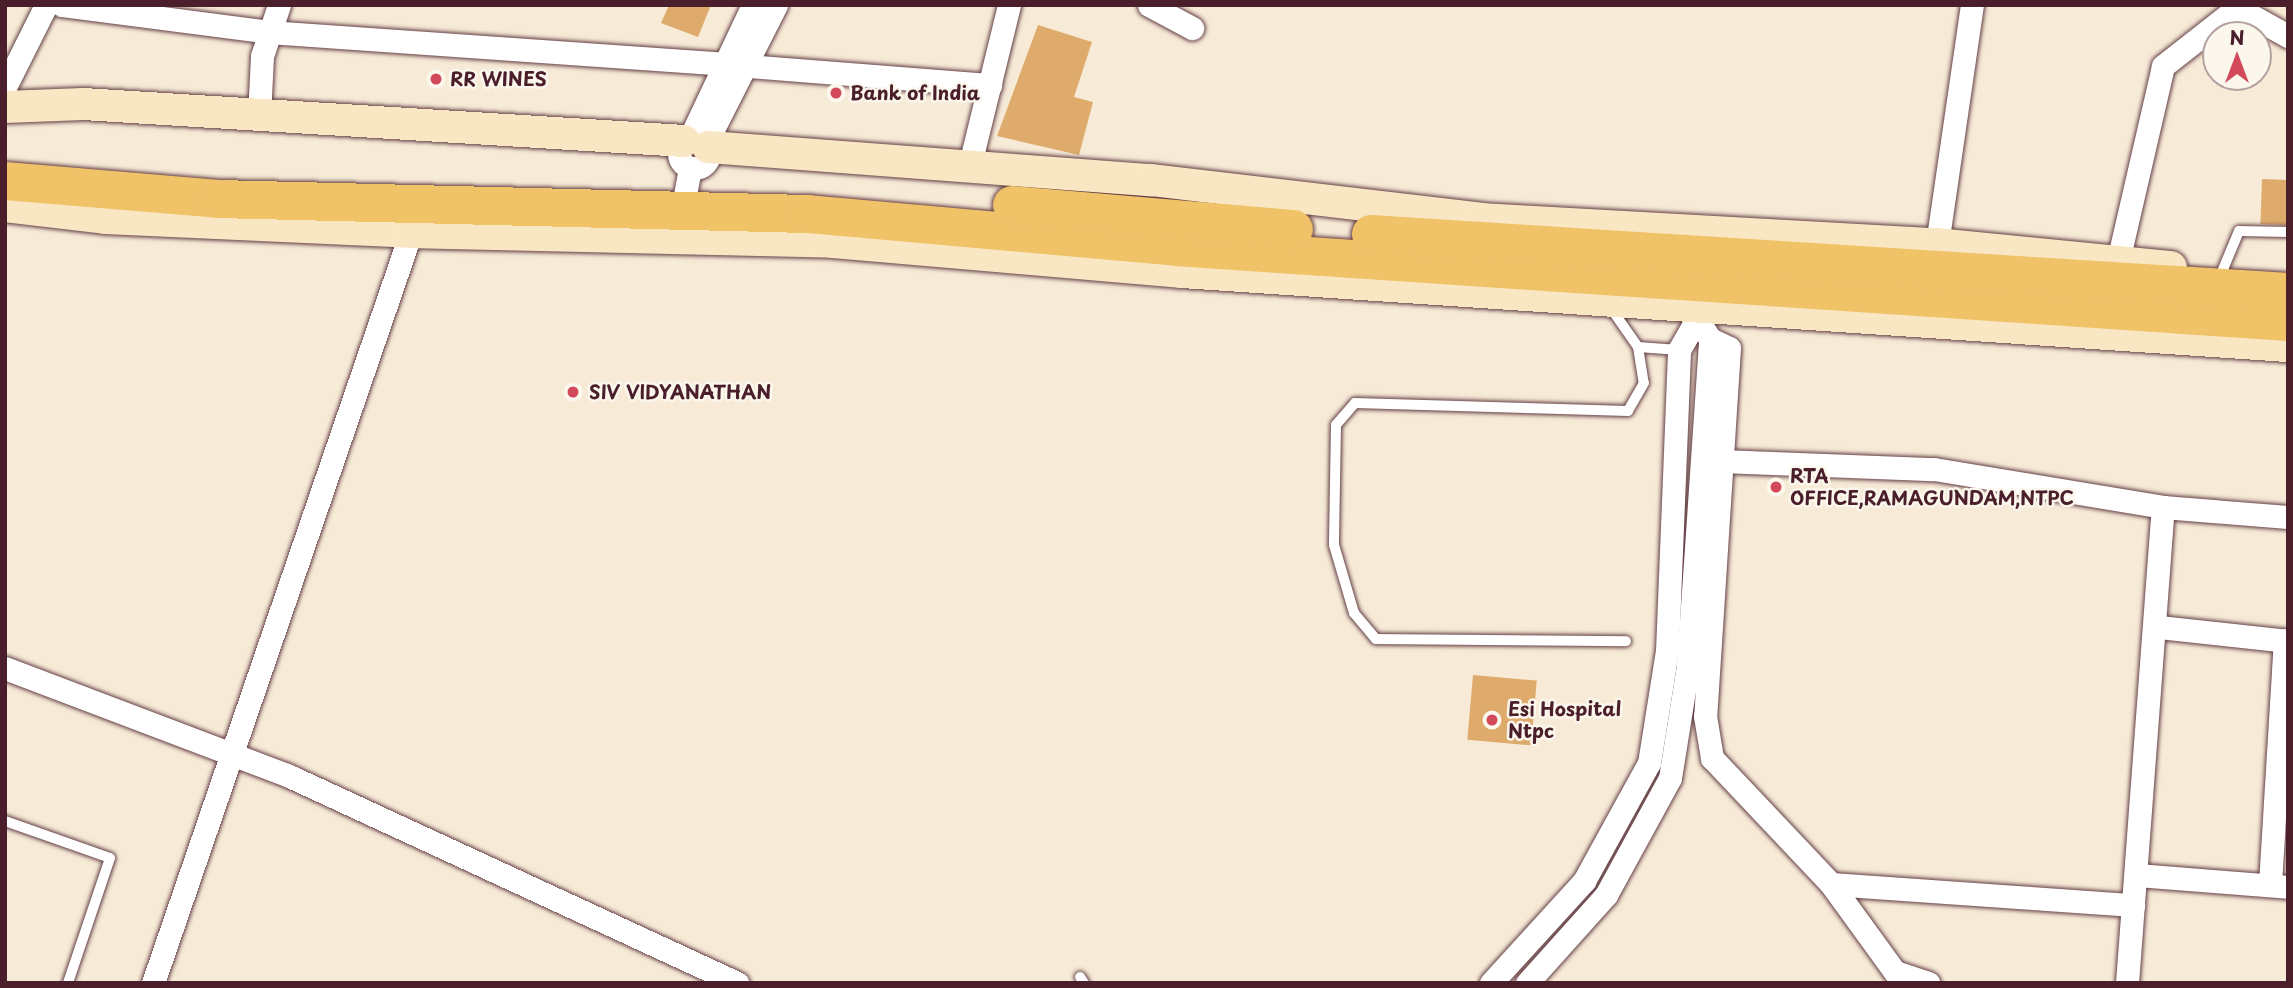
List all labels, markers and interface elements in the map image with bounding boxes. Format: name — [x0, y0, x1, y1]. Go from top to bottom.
north arrow — [2202, 21, 2272, 91]
text: N — [2229, 23, 2245, 51]
place label: RR WINES — [450, 68, 548, 90]
marker: RR WINES — [428, 71, 444, 87]
place label: Bank of India — [850, 82, 981, 104]
marker: Bank of India — [828, 85, 844, 101]
place label: SIV VIDYANATHAN — [589, 381, 770, 403]
marker: SIV VIDYANATHAN — [563, 382, 583, 402]
place label: RTA OFFICE,RAMAGUNDAM,NTPC — [1790, 465, 2074, 509]
marker: RTA OFFICE,RAMAGUNDAM,NTPC — [1768, 479, 1784, 495]
place label: Esi Hospital Ntpc — [1508, 698, 1622, 742]
marker: Esi Hospital Ntpc — [1482, 710, 1502, 730]

